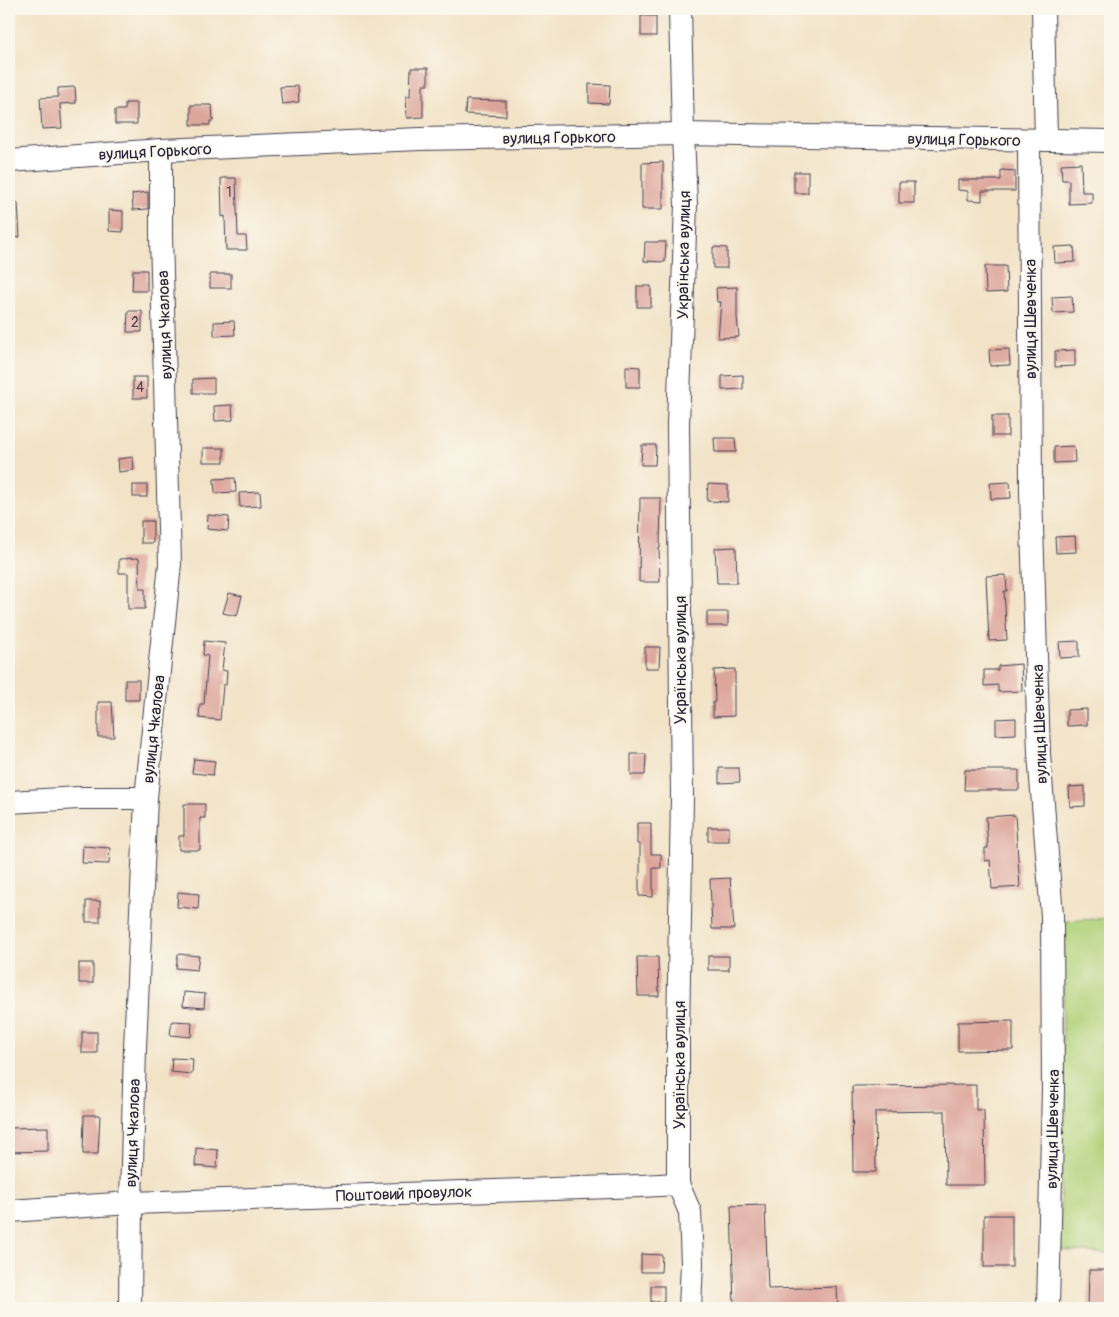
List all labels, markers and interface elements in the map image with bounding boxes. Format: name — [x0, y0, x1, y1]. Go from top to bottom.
street label: вулиця Горького — [502, 127, 616, 149]
street label: вулиця Горького — [907, 129, 1021, 151]
street label: вулиця Горького — [98, 139, 213, 165]
house number: 1 — [226, 184, 232, 201]
street label: Українська вулиця — [673, 190, 695, 320]
street label: вулиця Шевченка — [1021, 259, 1041, 379]
street label: вулиця Чкалова — [153, 270, 177, 380]
house number: 2 — [131, 314, 139, 331]
house number: 4 — [136, 379, 144, 396]
street label: Українська вулиця — [671, 596, 691, 724]
street label: вулиця Шевченка — [1028, 664, 1052, 784]
street label: вулиця Чкалова — [138, 674, 170, 784]
street label: Українська вулиця — [670, 1001, 690, 1129]
street label: вулиця Шевченка — [1042, 1069, 1064, 1189]
street label: вулиця Чкалова — [121, 1078, 145, 1188]
street label: Поштовий провулок — [335, 1182, 473, 1206]

